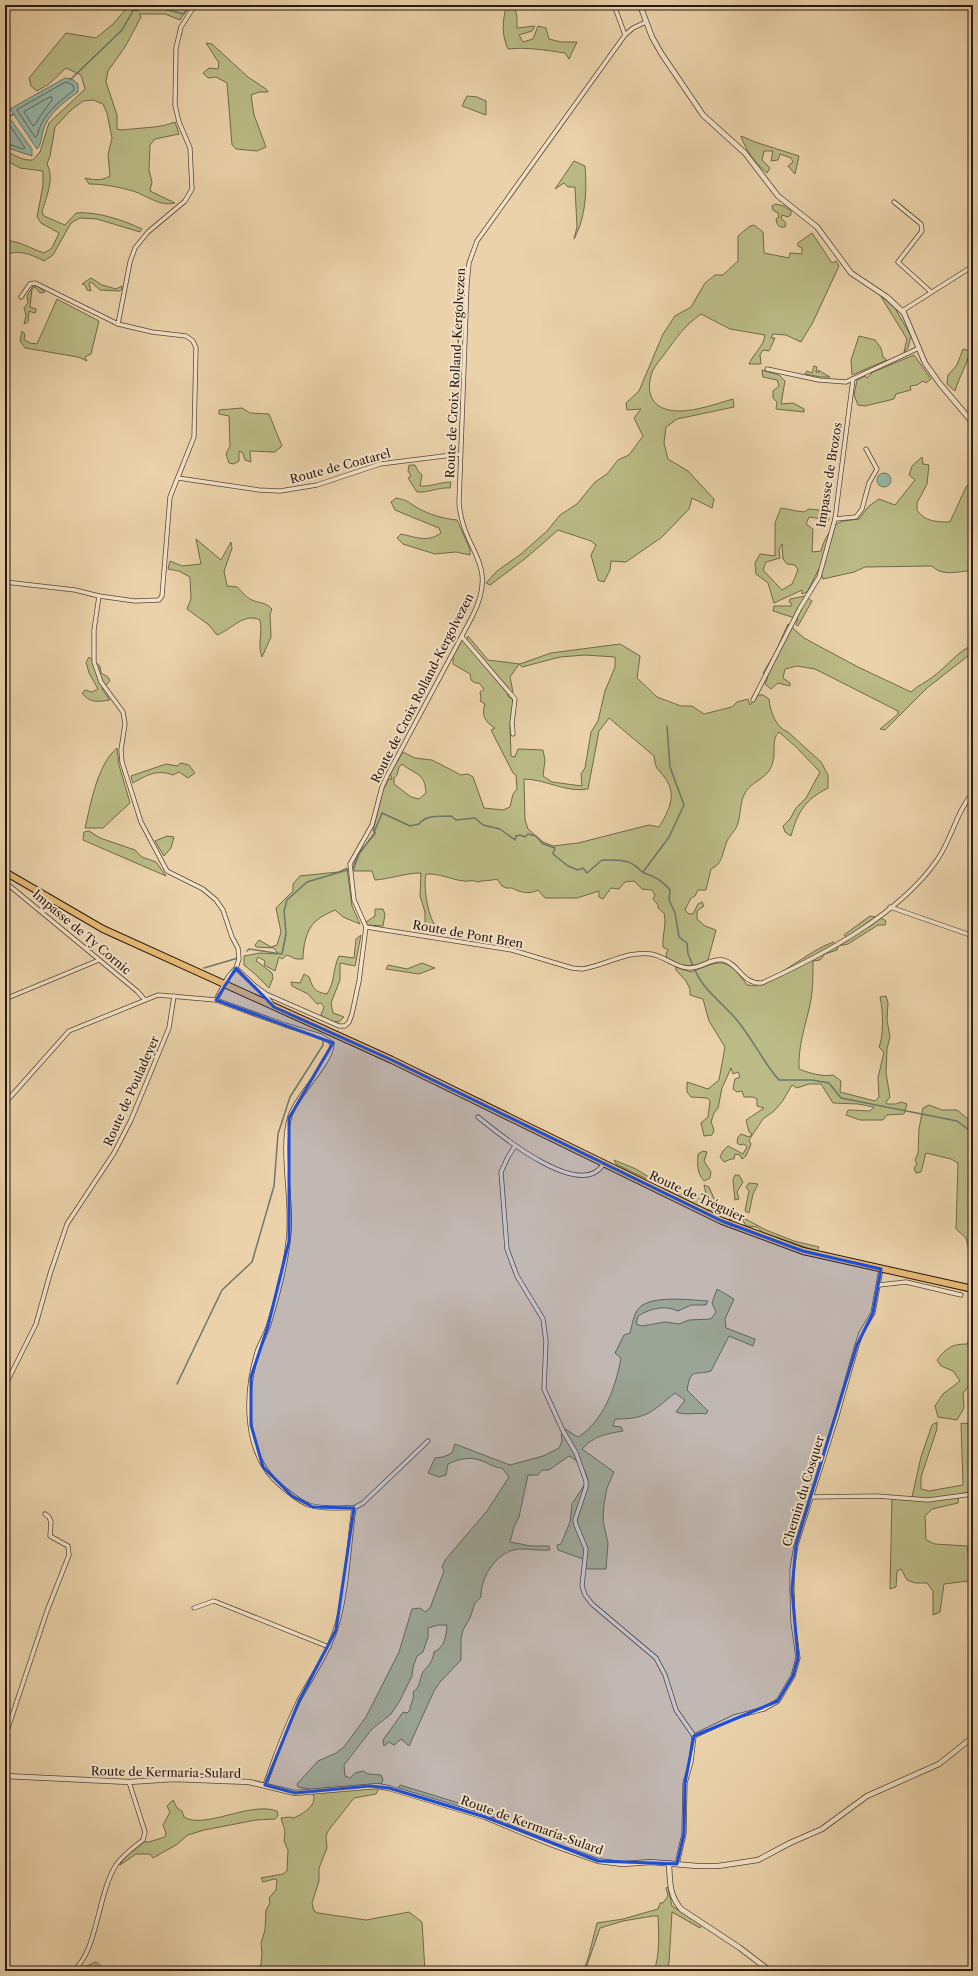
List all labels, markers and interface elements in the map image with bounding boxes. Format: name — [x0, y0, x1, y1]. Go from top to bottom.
street label: Route de Croix Rolland-Kergolvezen — [442, 267, 468, 479]
street label: Impasse de Brozos — [813, 421, 845, 529]
street label: Route de Coatarel — [288, 445, 392, 487]
street label: Route de Croix Rolland-Kergolvezen — [367, 590, 477, 785]
street label: Impasse de Ty Cornic — [30, 886, 134, 978]
street label: Route de Pont Bren — [411, 917, 525, 951]
street label: Route de Pouladeyer — [100, 1034, 162, 1148]
street label: Route de Tréguier — [647, 1167, 747, 1225]
street label: Chemin du Cosquer — [779, 1434, 827, 1548]
street label: Route de Kermaria-Sulard — [91, 1763, 242, 1781]
street label: Route de Kermaria-Sulard — [459, 1792, 606, 1858]

